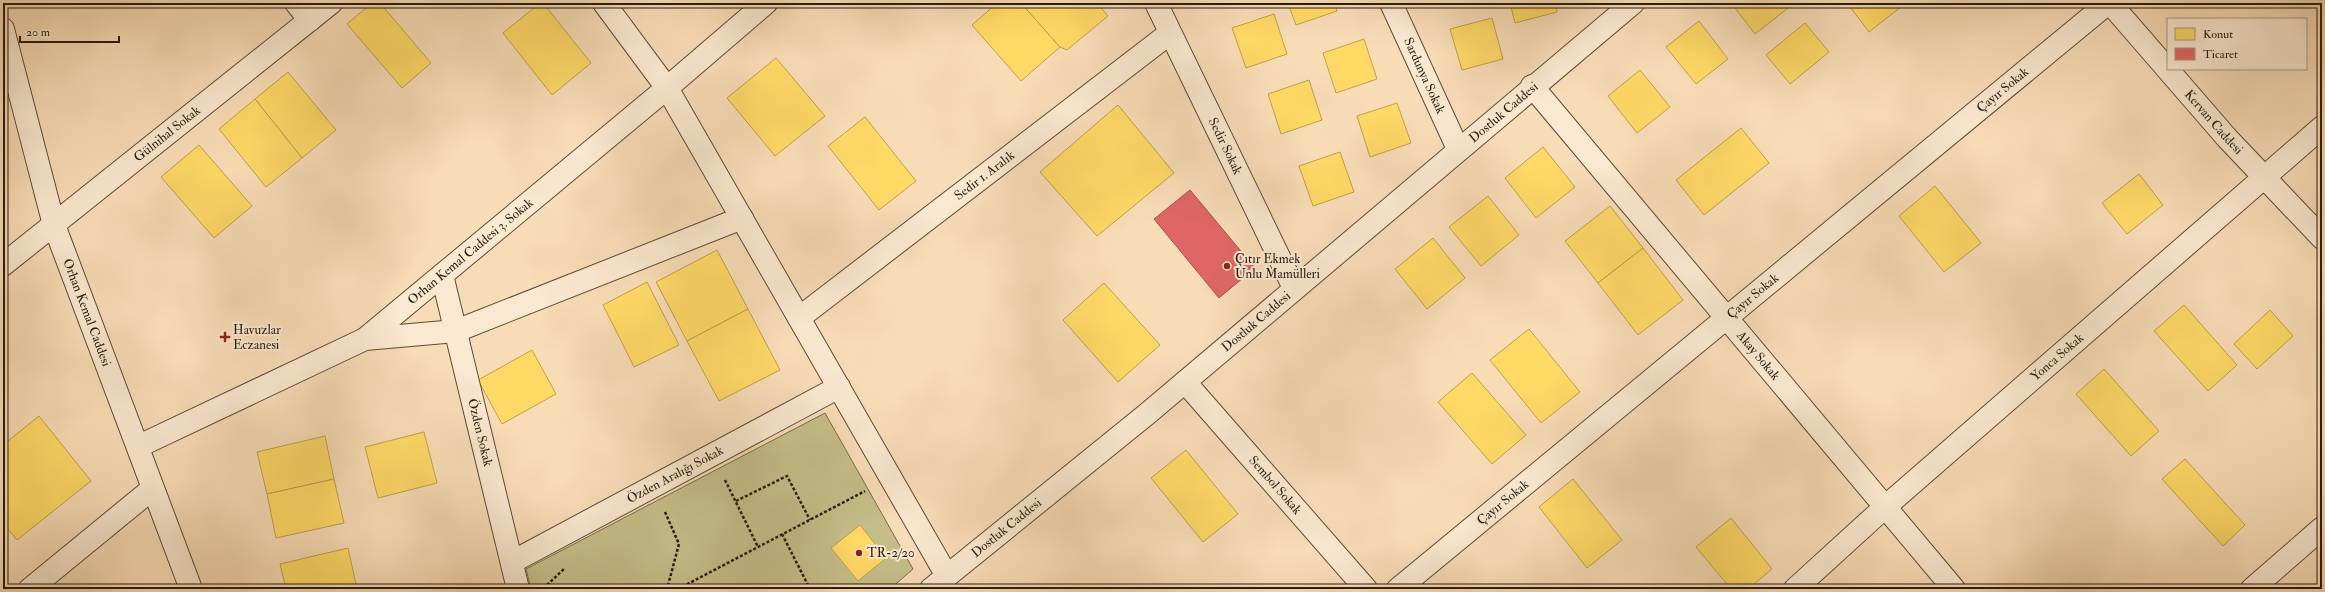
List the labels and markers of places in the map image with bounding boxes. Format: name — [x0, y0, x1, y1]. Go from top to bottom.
place label: Çıtır Ekmek Unlu Mamülleri — [1235, 251, 1320, 282]
marker: Çıtır Ekmek Unlu Mamülleri — [1222, 261, 1232, 271]
place label: Havuzlar Eczanesi — [233, 322, 281, 353]
marker: Havuzlar Eczanesi — [220, 332, 230, 342]
place label: TR-2/20 — [867, 545, 915, 561]
marker: TR-2/20 — [854, 548, 864, 558]

